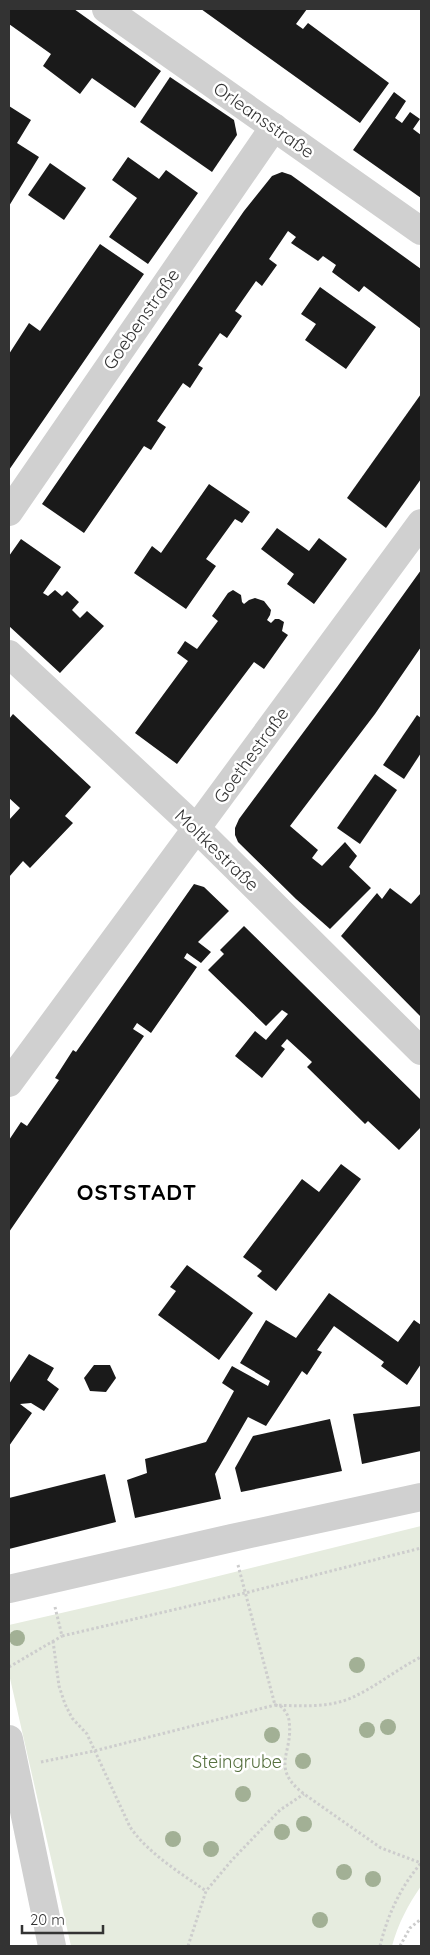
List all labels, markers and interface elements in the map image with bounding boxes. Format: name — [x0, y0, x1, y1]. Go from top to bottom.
street label: Orleansstraße — [209, 77, 319, 163]
street label: Goebenstraße — [98, 264, 184, 374]
street label: Goethestraße — [208, 702, 294, 808]
street label: Moltkestraße — [170, 804, 264, 896]
district label: OSTSTADT — [77, 1178, 197, 1206]
park label: Steingrube — [192, 1750, 282, 1773]
scale bar — [22, 1902, 104, 1934]
text: 20 m — [30, 1910, 65, 1929]

